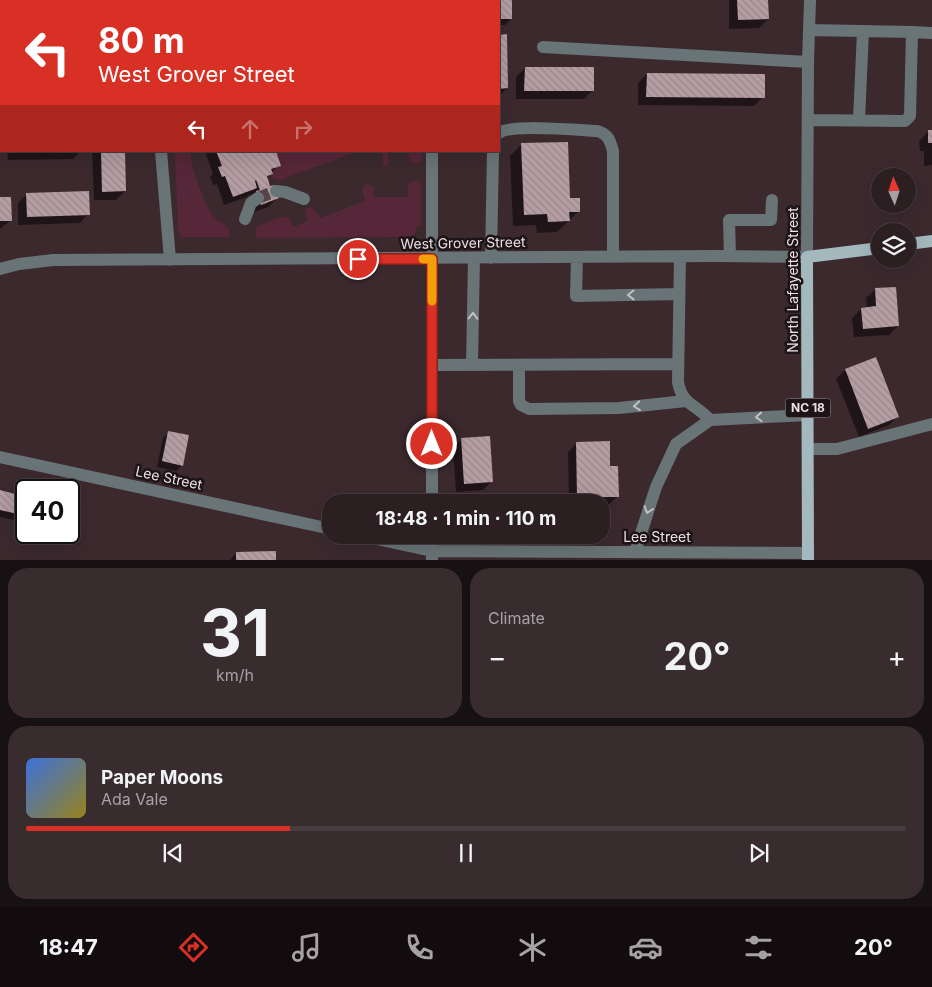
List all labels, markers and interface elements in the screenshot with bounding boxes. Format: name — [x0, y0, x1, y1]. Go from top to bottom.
text: 80 m — [98, 19, 185, 61]
icon: left — [15, 20, 80, 85]
text: West Grover Street — [98, 61, 295, 87]
icon: left — [183, 115, 211, 143]
icon: ahead — [236, 115, 264, 143]
icon: right — [289, 115, 317, 143]
north arrow — [871, 168, 916, 212]
map controls — [871, 168, 916, 268]
street label: North Lafayette Street — [784, 207, 801, 353]
button: layers — [871, 223, 916, 268]
street label: West Grover Street — [400, 233, 526, 252]
pin — [337, 238, 379, 280]
icon: arrive — [344, 245, 372, 273]
one-way arrow — [626, 290, 634, 300]
one-way arrow — [468, 312, 478, 320]
road number: NC 18 — [786, 398, 830, 418]
one-way arrow — [633, 401, 641, 412]
one-way arrow — [755, 412, 763, 423]
position arrow — [405, 417, 457, 469]
street label: Lee Street — [134, 462, 204, 493]
speed limit sign: 40 — [15, 479, 80, 544]
one-way arrow — [644, 505, 654, 514]
text: 18:48 · 1 min · 110 m — [376, 507, 556, 530]
street label: Lee Street — [623, 528, 691, 545]
text: 31 — [200, 593, 270, 672]
text: Climate — [488, 608, 545, 628]
text: 20° — [663, 633, 731, 679]
text: − — [488, 640, 507, 674]
text: + — [887, 640, 906, 674]
text: km/h — [216, 665, 254, 685]
text: Paper Moons — [101, 766, 223, 789]
text: Ada Vale — [101, 789, 168, 809]
icon: previous — [159, 839, 187, 867]
icon: pause — [452, 839, 480, 867]
icon: next — [745, 839, 773, 867]
icon: directions — [176, 930, 211, 965]
icon: music — [289, 930, 324, 965]
icon: phone — [402, 930, 437, 965]
icon: climate — [515, 930, 550, 965]
icon: car — [628, 930, 663, 965]
icon: filters — [741, 930, 776, 965]
text: 18:47 — [39, 934, 98, 960]
text: 20° — [854, 934, 893, 960]

